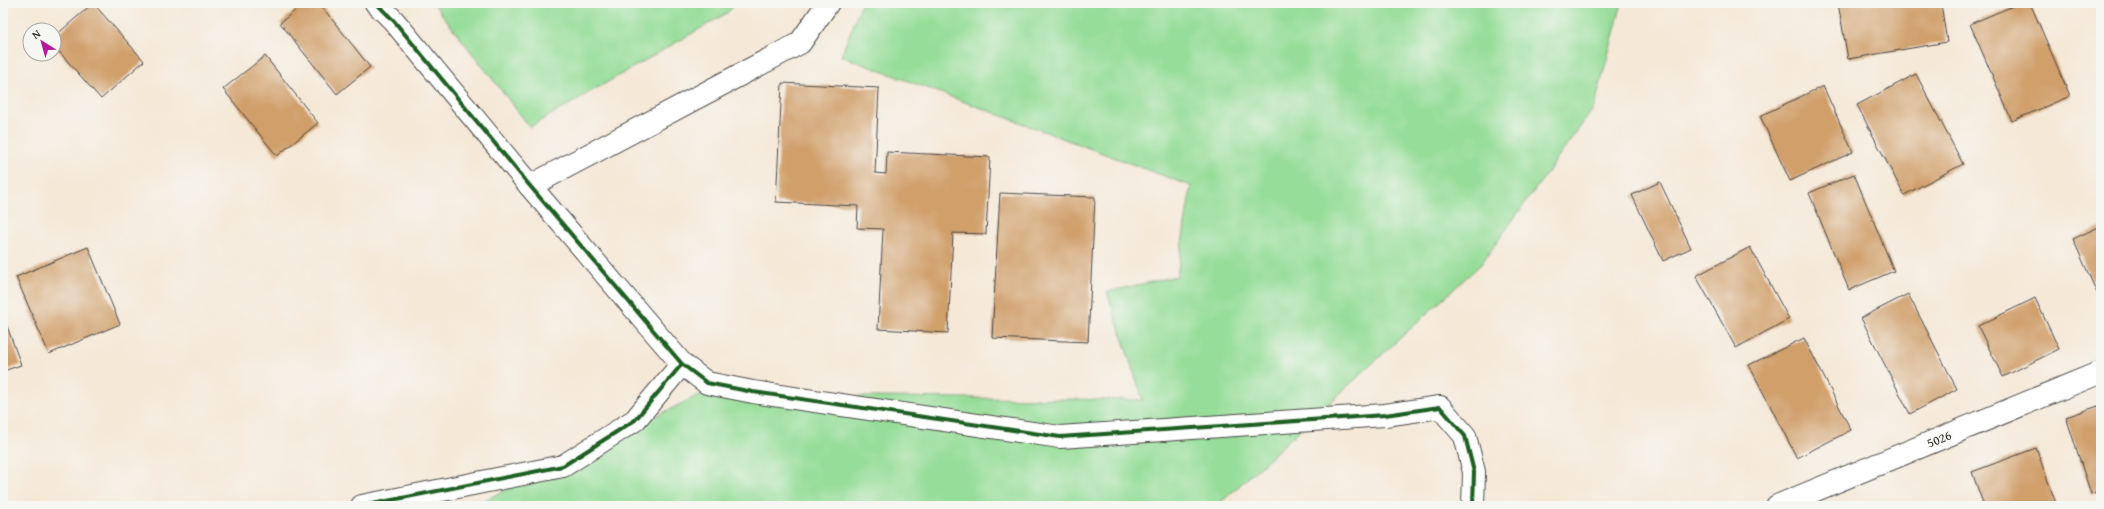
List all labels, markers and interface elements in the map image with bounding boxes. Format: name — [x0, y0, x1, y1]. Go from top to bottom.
north arrow — [22, 22, 62, 62]
text: N — [28, 25, 44, 43]
street label: 5026 — [1924, 426, 1954, 452]

